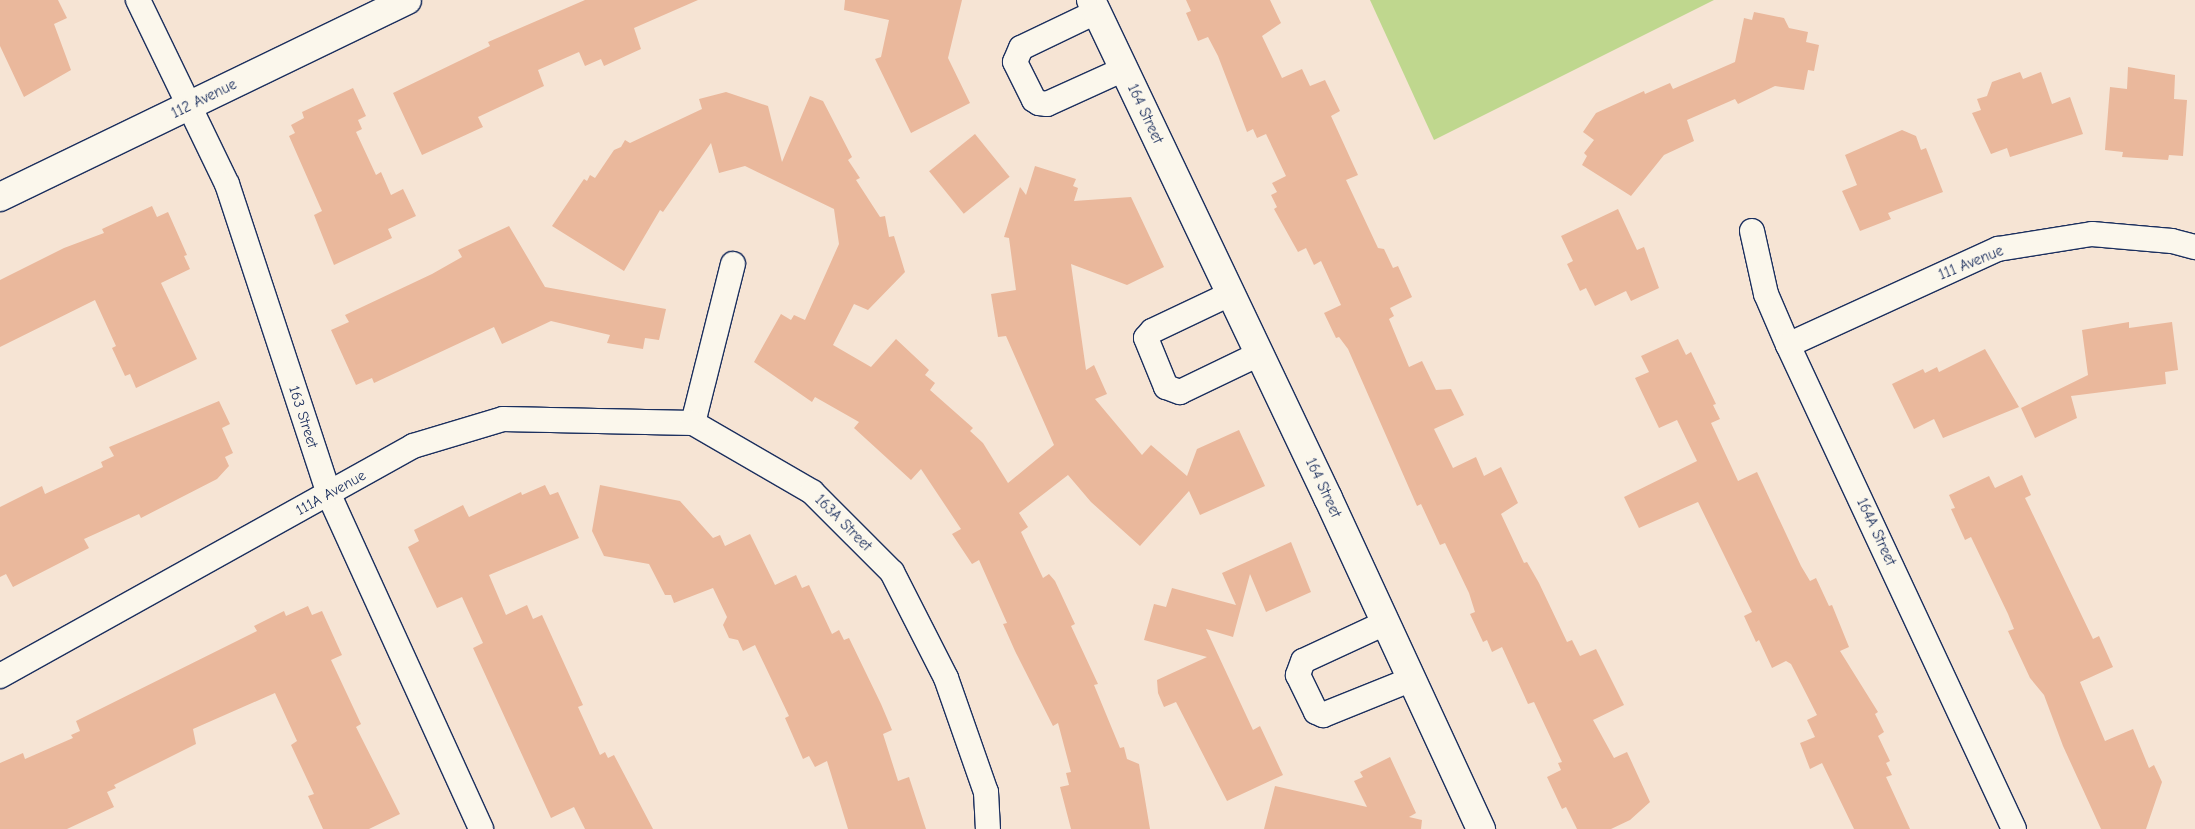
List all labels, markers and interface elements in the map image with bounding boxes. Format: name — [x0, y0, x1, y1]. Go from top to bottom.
street label: 112 Avenue — [168, 75, 240, 123]
street label: 164 Street — [1123, 81, 1167, 147]
street label: 111 Avenue — [1936, 242, 2006, 284]
street label: 163 Street — [285, 384, 321, 450]
street label: 164 Street — [1301, 455, 1345, 521]
street label: 111A Avenue — [293, 466, 369, 520]
street label: 163A Street — [811, 491, 875, 555]
street label: 164A Street — [1852, 495, 1900, 569]

